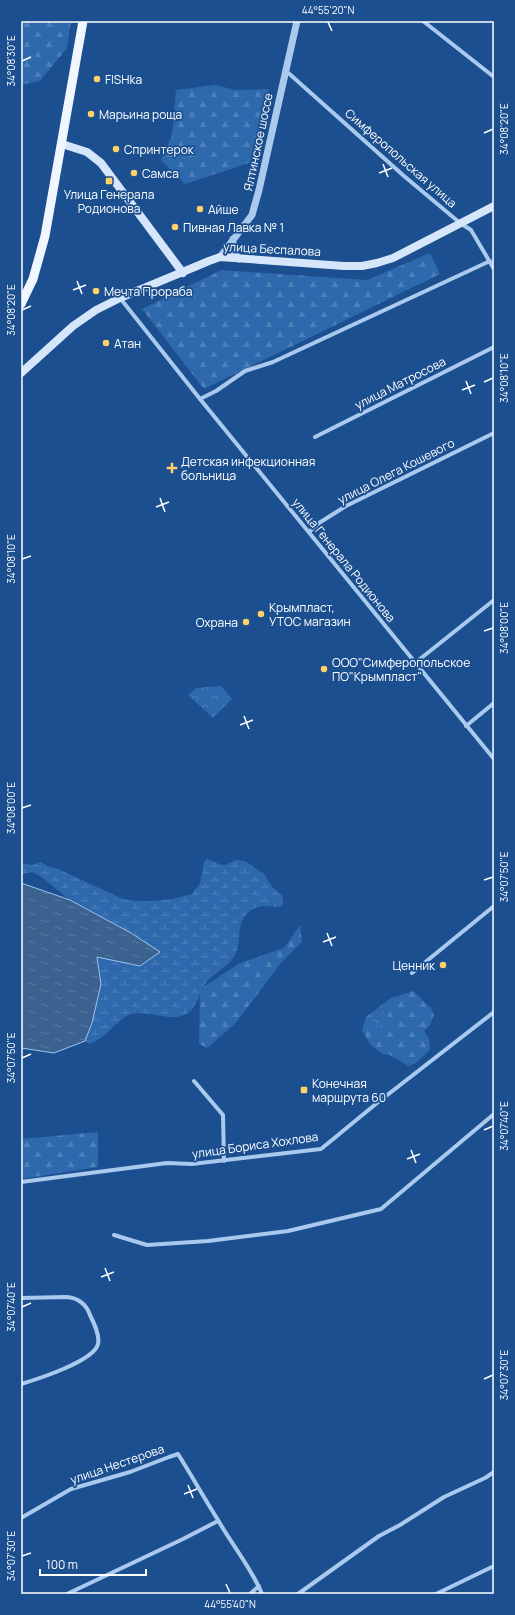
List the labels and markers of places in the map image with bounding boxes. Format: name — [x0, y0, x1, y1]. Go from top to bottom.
place label: FISHka — [105, 71, 142, 88]
marker: FISHka — [92, 74, 102, 84]
place label: Марьина роща — [99, 106, 182, 123]
marker: Марьина роща — [86, 109, 96, 119]
place label: Спринтерок — [124, 141, 195, 158]
marker: Спринтерок — [111, 144, 121, 154]
place label: Самса — [142, 165, 179, 182]
marker: Самса — [129, 168, 139, 178]
marker: Улица Генерала Родионова — [104, 176, 114, 186]
place label: Улица Генерала Родионова — [64, 186, 154, 217]
place label: Айше — [208, 201, 239, 218]
marker: Айше — [195, 204, 205, 214]
place label: Пивная Лавка № 1 — [183, 219, 284, 236]
marker: Пивная Лавка № 1 — [170, 222, 180, 232]
place label: Мечта Прораба — [104, 283, 192, 300]
marker: Мечта Прораба — [91, 286, 101, 296]
place label: Атан — [114, 335, 141, 352]
marker: Атан — [101, 338, 111, 348]
place label: Детская инфекционная больница — [181, 453, 315, 484]
marker: Детская инфекционная больница — [166, 462, 178, 474]
place label: Крымпласт, УТОС магазин — [269, 599, 351, 630]
marker: Крымпласт, УТОС магазин — [256, 609, 266, 619]
place label: Охрана — [196, 614, 238, 631]
marker: Охрана — [241, 617, 251, 627]
place label: ООО"Симферопольское ПО"Крымпласт" — [332, 654, 470, 685]
marker: ООО"Симферопольское ПО"Крымпласт" — [319, 664, 329, 674]
place label: Ценник — [392, 957, 436, 974]
marker: Ценник — [438, 960, 448, 970]
place label: Конечная маршрута 60 — [312, 1075, 386, 1106]
marker: Конечная маршрута 60 — [299, 1085, 309, 1095]

